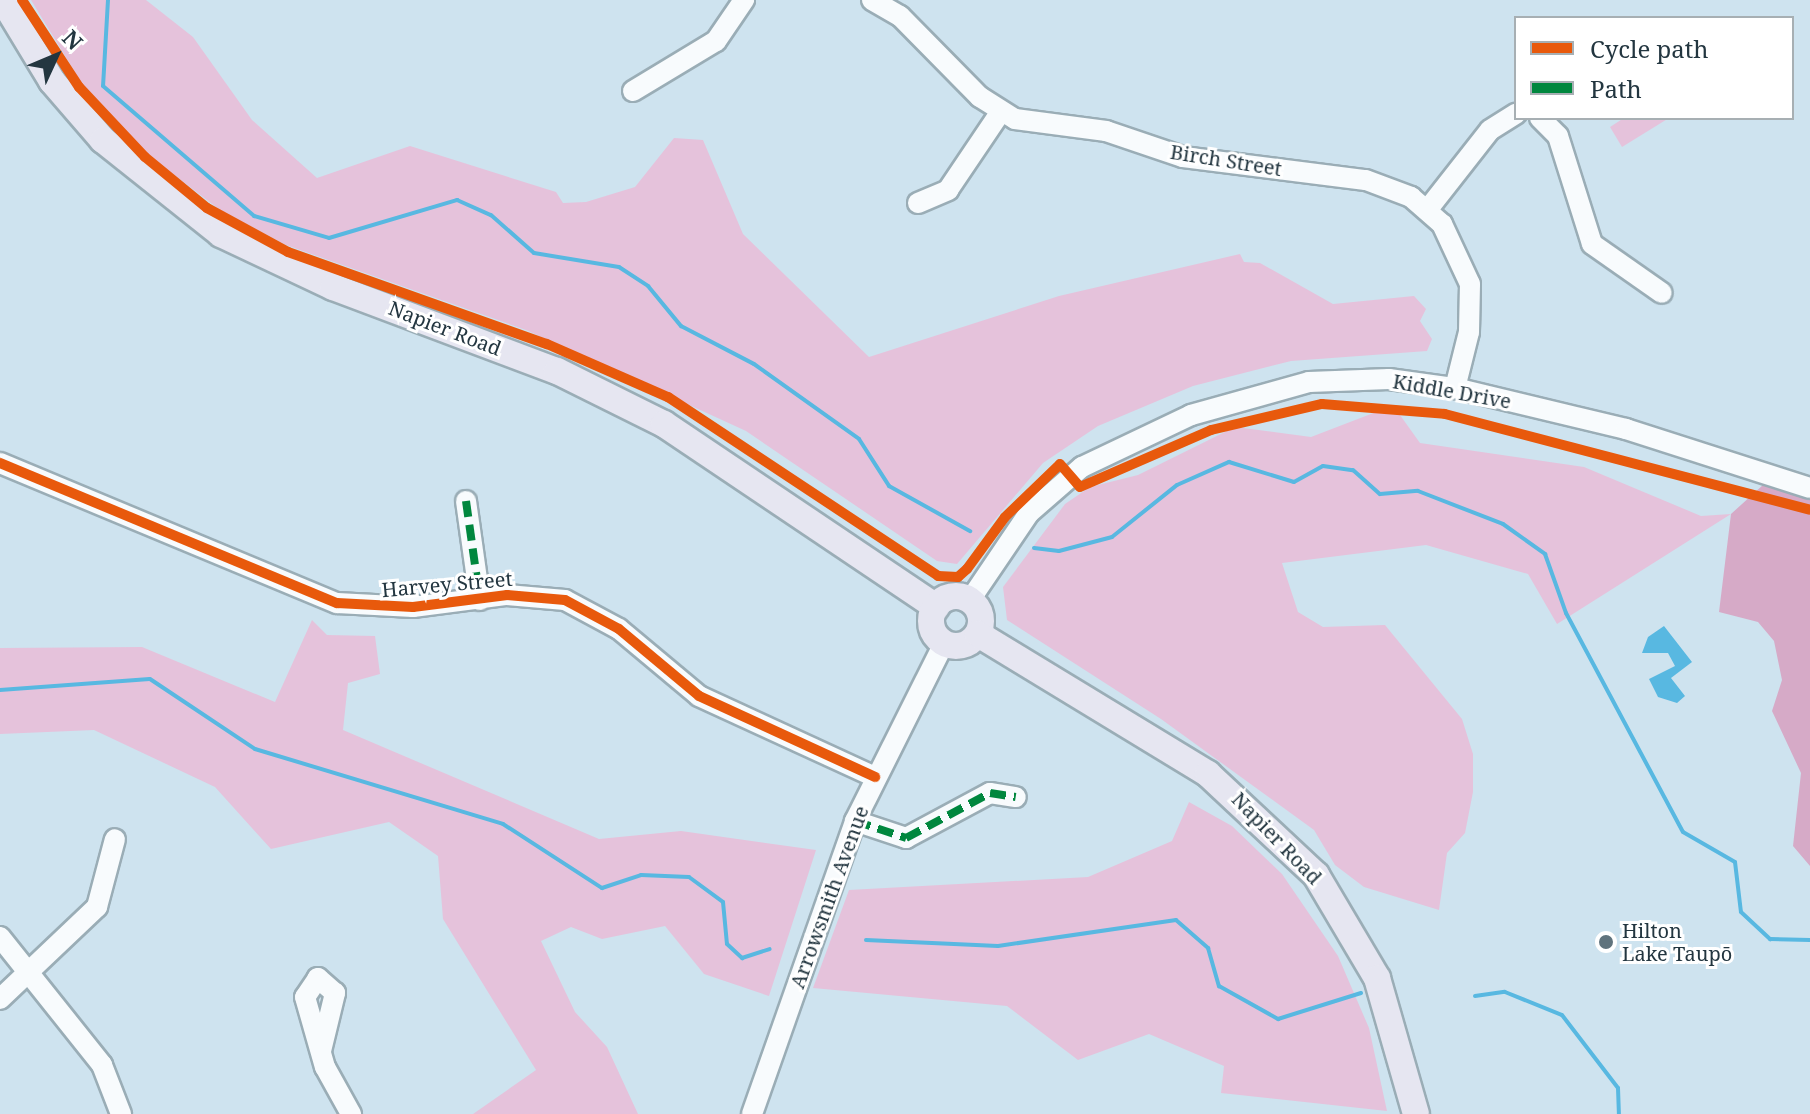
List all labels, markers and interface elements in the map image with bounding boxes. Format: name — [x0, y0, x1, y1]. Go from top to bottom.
north arrow — [16, 16, 96, 96]
legend — [1514, 16, 1794, 120]
text: N — [56, 23, 90, 56]
text: Cycle path — [1590, 32, 1709, 65]
text: Path — [1590, 72, 1642, 105]
street label: Birch Street — [1169, 139, 1283, 181]
street label: Napier Road — [385, 296, 505, 360]
street label: Kiddle Drive — [1391, 369, 1513, 413]
street label: Harvey Street — [381, 566, 513, 602]
street label: Napier Road — [1227, 787, 1327, 889]
street label: Arrowsmith Avenue — [785, 802, 873, 992]
place label: Hilton Lake Taupō — [1622, 918, 1732, 965]
marker: Hilton Lake Taupō — [1597, 933, 1615, 951]

